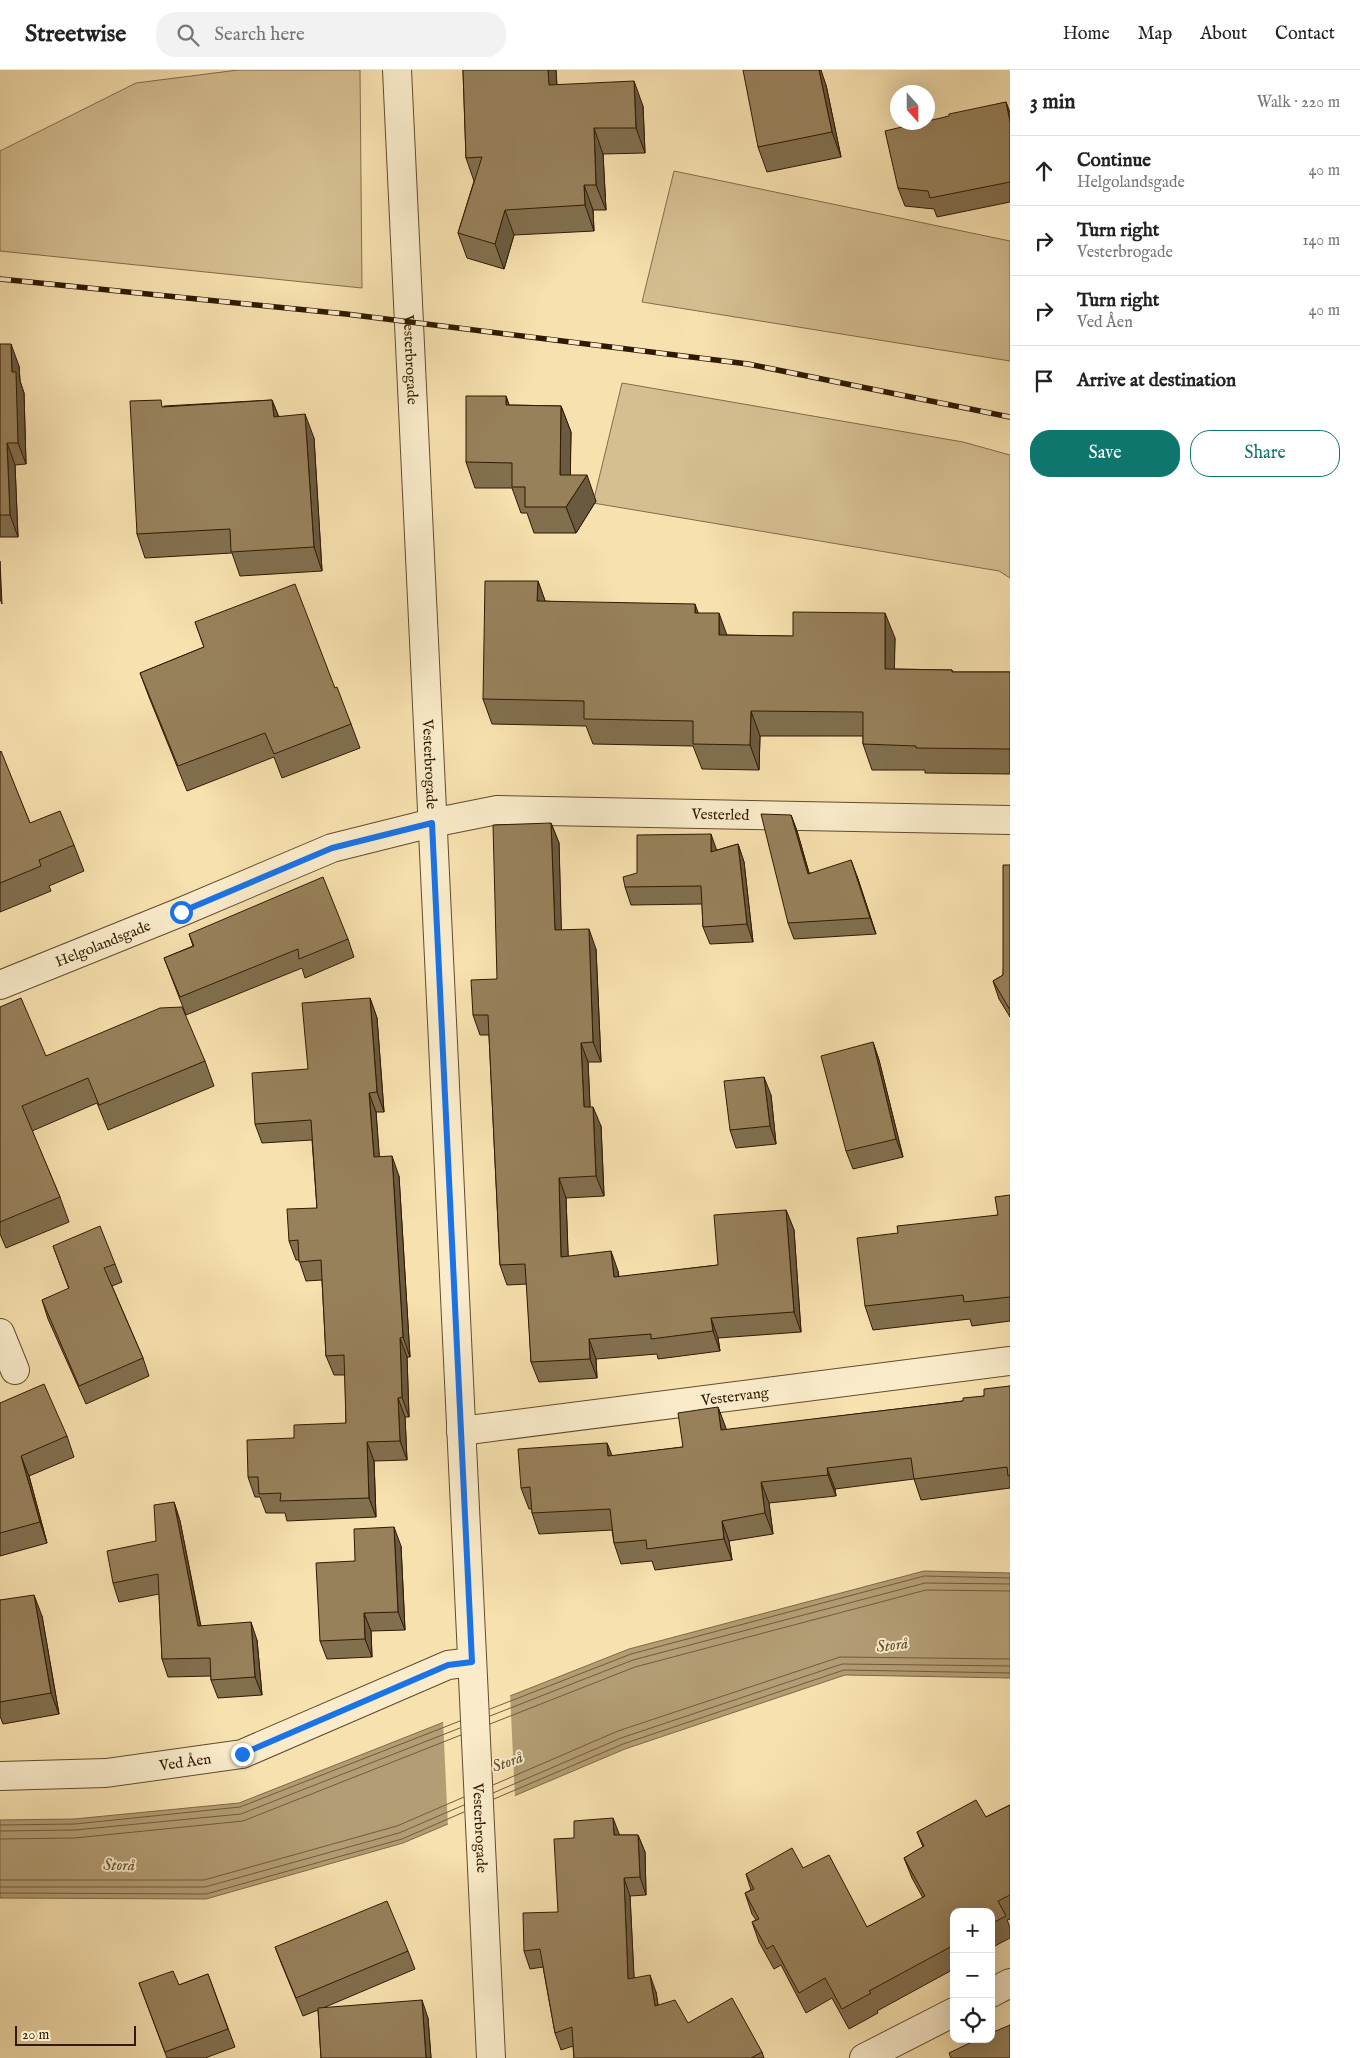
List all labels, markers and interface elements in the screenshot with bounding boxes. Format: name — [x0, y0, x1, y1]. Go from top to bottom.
search box — [156, 12, 506, 57]
text: Streetwise — [25, 19, 126, 50]
icon: search — [174, 21, 202, 49]
text: Search here — [214, 23, 305, 47]
text: Home — [1063, 23, 1110, 46]
text: Map — [1138, 23, 1172, 46]
text: About — [1200, 23, 1247, 46]
text: Contact — [1275, 23, 1335, 46]
north arrow — [890, 85, 935, 130]
text: 3 min — [1030, 89, 1075, 116]
text: Walk · 220 m — [1257, 93, 1340, 113]
text: Continue — [1077, 149, 1151, 173]
icon: ahead — [1030, 157, 1058, 185]
text: 40 m — [1308, 161, 1340, 181]
text: Helgolandsgade — [1077, 173, 1185, 193]
text: Turn right — [1077, 219, 1159, 243]
icon: right — [1030, 227, 1058, 255]
text: 140 m — [1302, 231, 1340, 251]
text: Vesterbrogade — [1077, 243, 1173, 263]
text: Turn right — [1077, 289, 1159, 313]
icon: right — [1030, 297, 1058, 325]
text: 40 m — [1308, 301, 1340, 321]
street label: Vesterbrogade — [399, 313, 422, 405]
text: Ved Åen — [1077, 313, 1133, 333]
icon: arrive — [1030, 367, 1058, 395]
text: Arrive at destination — [1077, 369, 1236, 393]
button: Save — [1030, 430, 1180, 477]
button: Share — [1190, 430, 1340, 477]
street label: Vesterbrogade — [418, 718, 441, 810]
street label: Vesterled — [690, 805, 750, 825]
route start — [170, 901, 193, 924]
street label: Helgolandsgade — [53, 916, 154, 972]
street label: Vestervang — [699, 1383, 771, 1410]
water label: Storå — [875, 1634, 909, 1658]
route end — [231, 1743, 254, 1766]
water label: Storå — [489, 1748, 526, 1778]
street label: Ved Åen — [157, 1749, 212, 1776]
street label: Vesterbrogade — [468, 1782, 491, 1874]
water label: Storå — [103, 1856, 135, 1876]
map controls — [950, 1908, 995, 2043]
button: + — [950, 1908, 995, 1953]
button: − — [950, 1953, 995, 1998]
button: locate — [950, 1998, 995, 2043]
scale bar — [15, 2023, 136, 2046]
text: 20 m — [22, 2026, 49, 2044]

